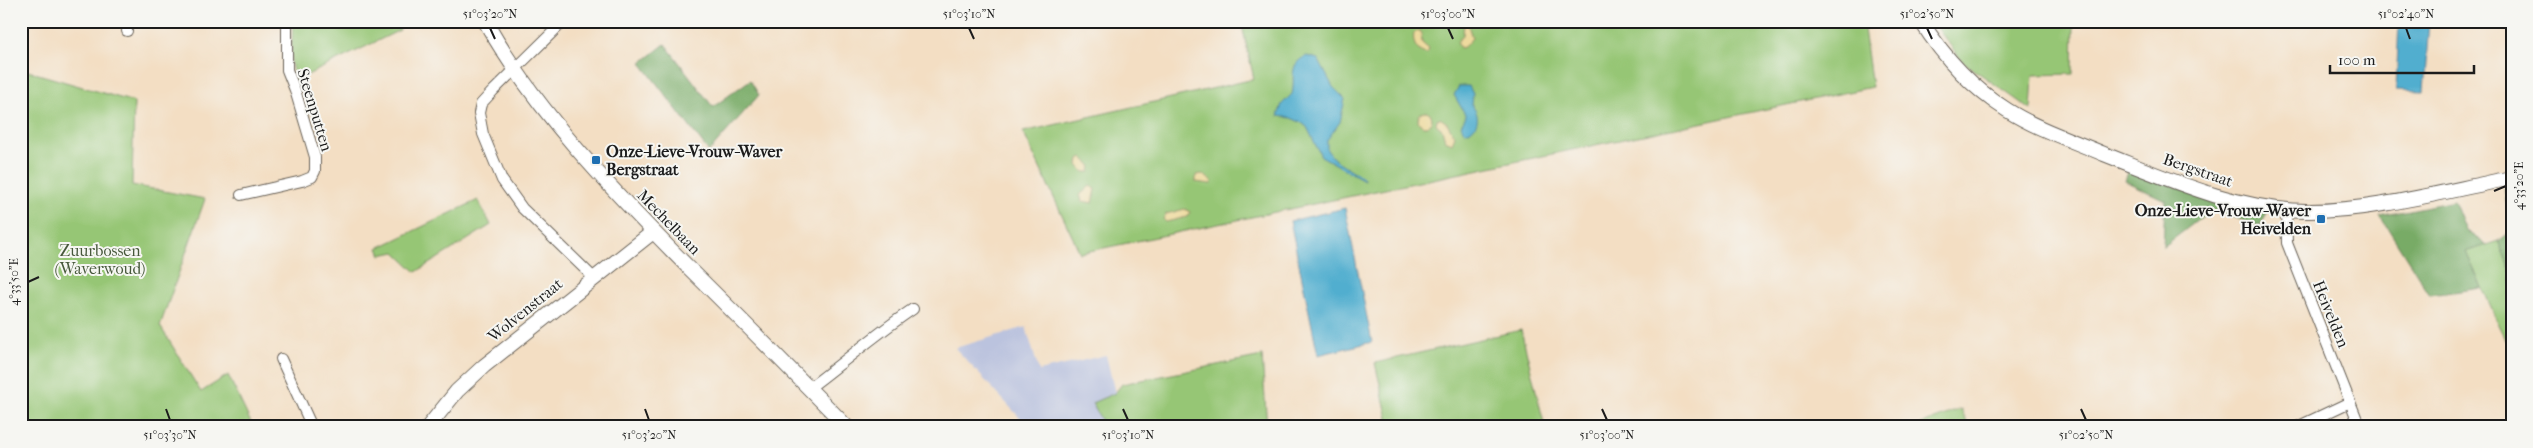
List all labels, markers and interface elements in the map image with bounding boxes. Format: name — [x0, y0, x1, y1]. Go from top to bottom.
text: 51°03'20"N — [463, 7, 517, 21]
text: 51°03'10"N — [943, 7, 995, 21]
text: 51°03'00"N — [1421, 7, 1475, 21]
text: 51°02'50"N — [1900, 7, 1954, 21]
text: 51°02'40"N — [2378, 7, 2434, 21]
scale bar — [2330, 42, 2474, 74]
text: 100 m — [2338, 51, 2376, 69]
street label: Steenputten — [293, 66, 337, 154]
place label: Onze-Lieve-Vrouw-Waver Bergstraat — [606, 142, 784, 180]
street label: Bergstraat — [2161, 149, 2236, 191]
marker: Onze-Lieve-Vrouw-Waver Bergstraat — [590, 154, 602, 166]
text: 4°33'20"E — [2512, 162, 2526, 210]
street label: Mechelbaan — [633, 186, 705, 259]
place label: Onze-Lieve-Vrouw-Waver Heivelden — [2135, 201, 2312, 238]
marker: Onze-Lieve-Vrouw-Waver Heivelden — [2315, 213, 2327, 225]
park label: Zuurbossen (Waverwoud) — [54, 241, 146, 278]
text: 4°33'50"E — [7, 258, 21, 306]
street label: Wolvenstraat — [483, 274, 566, 347]
street label: Heivelden — [2309, 278, 2353, 351]
text: 51°03'30"N — [143, 428, 197, 442]
text: 51°03'20"N — [622, 428, 676, 442]
text: 51°03'10"N — [1102, 428, 1154, 442]
text: 51°03'00"N — [1580, 428, 1634, 442]
text: 51°02'50"N — [2059, 428, 2113, 442]

